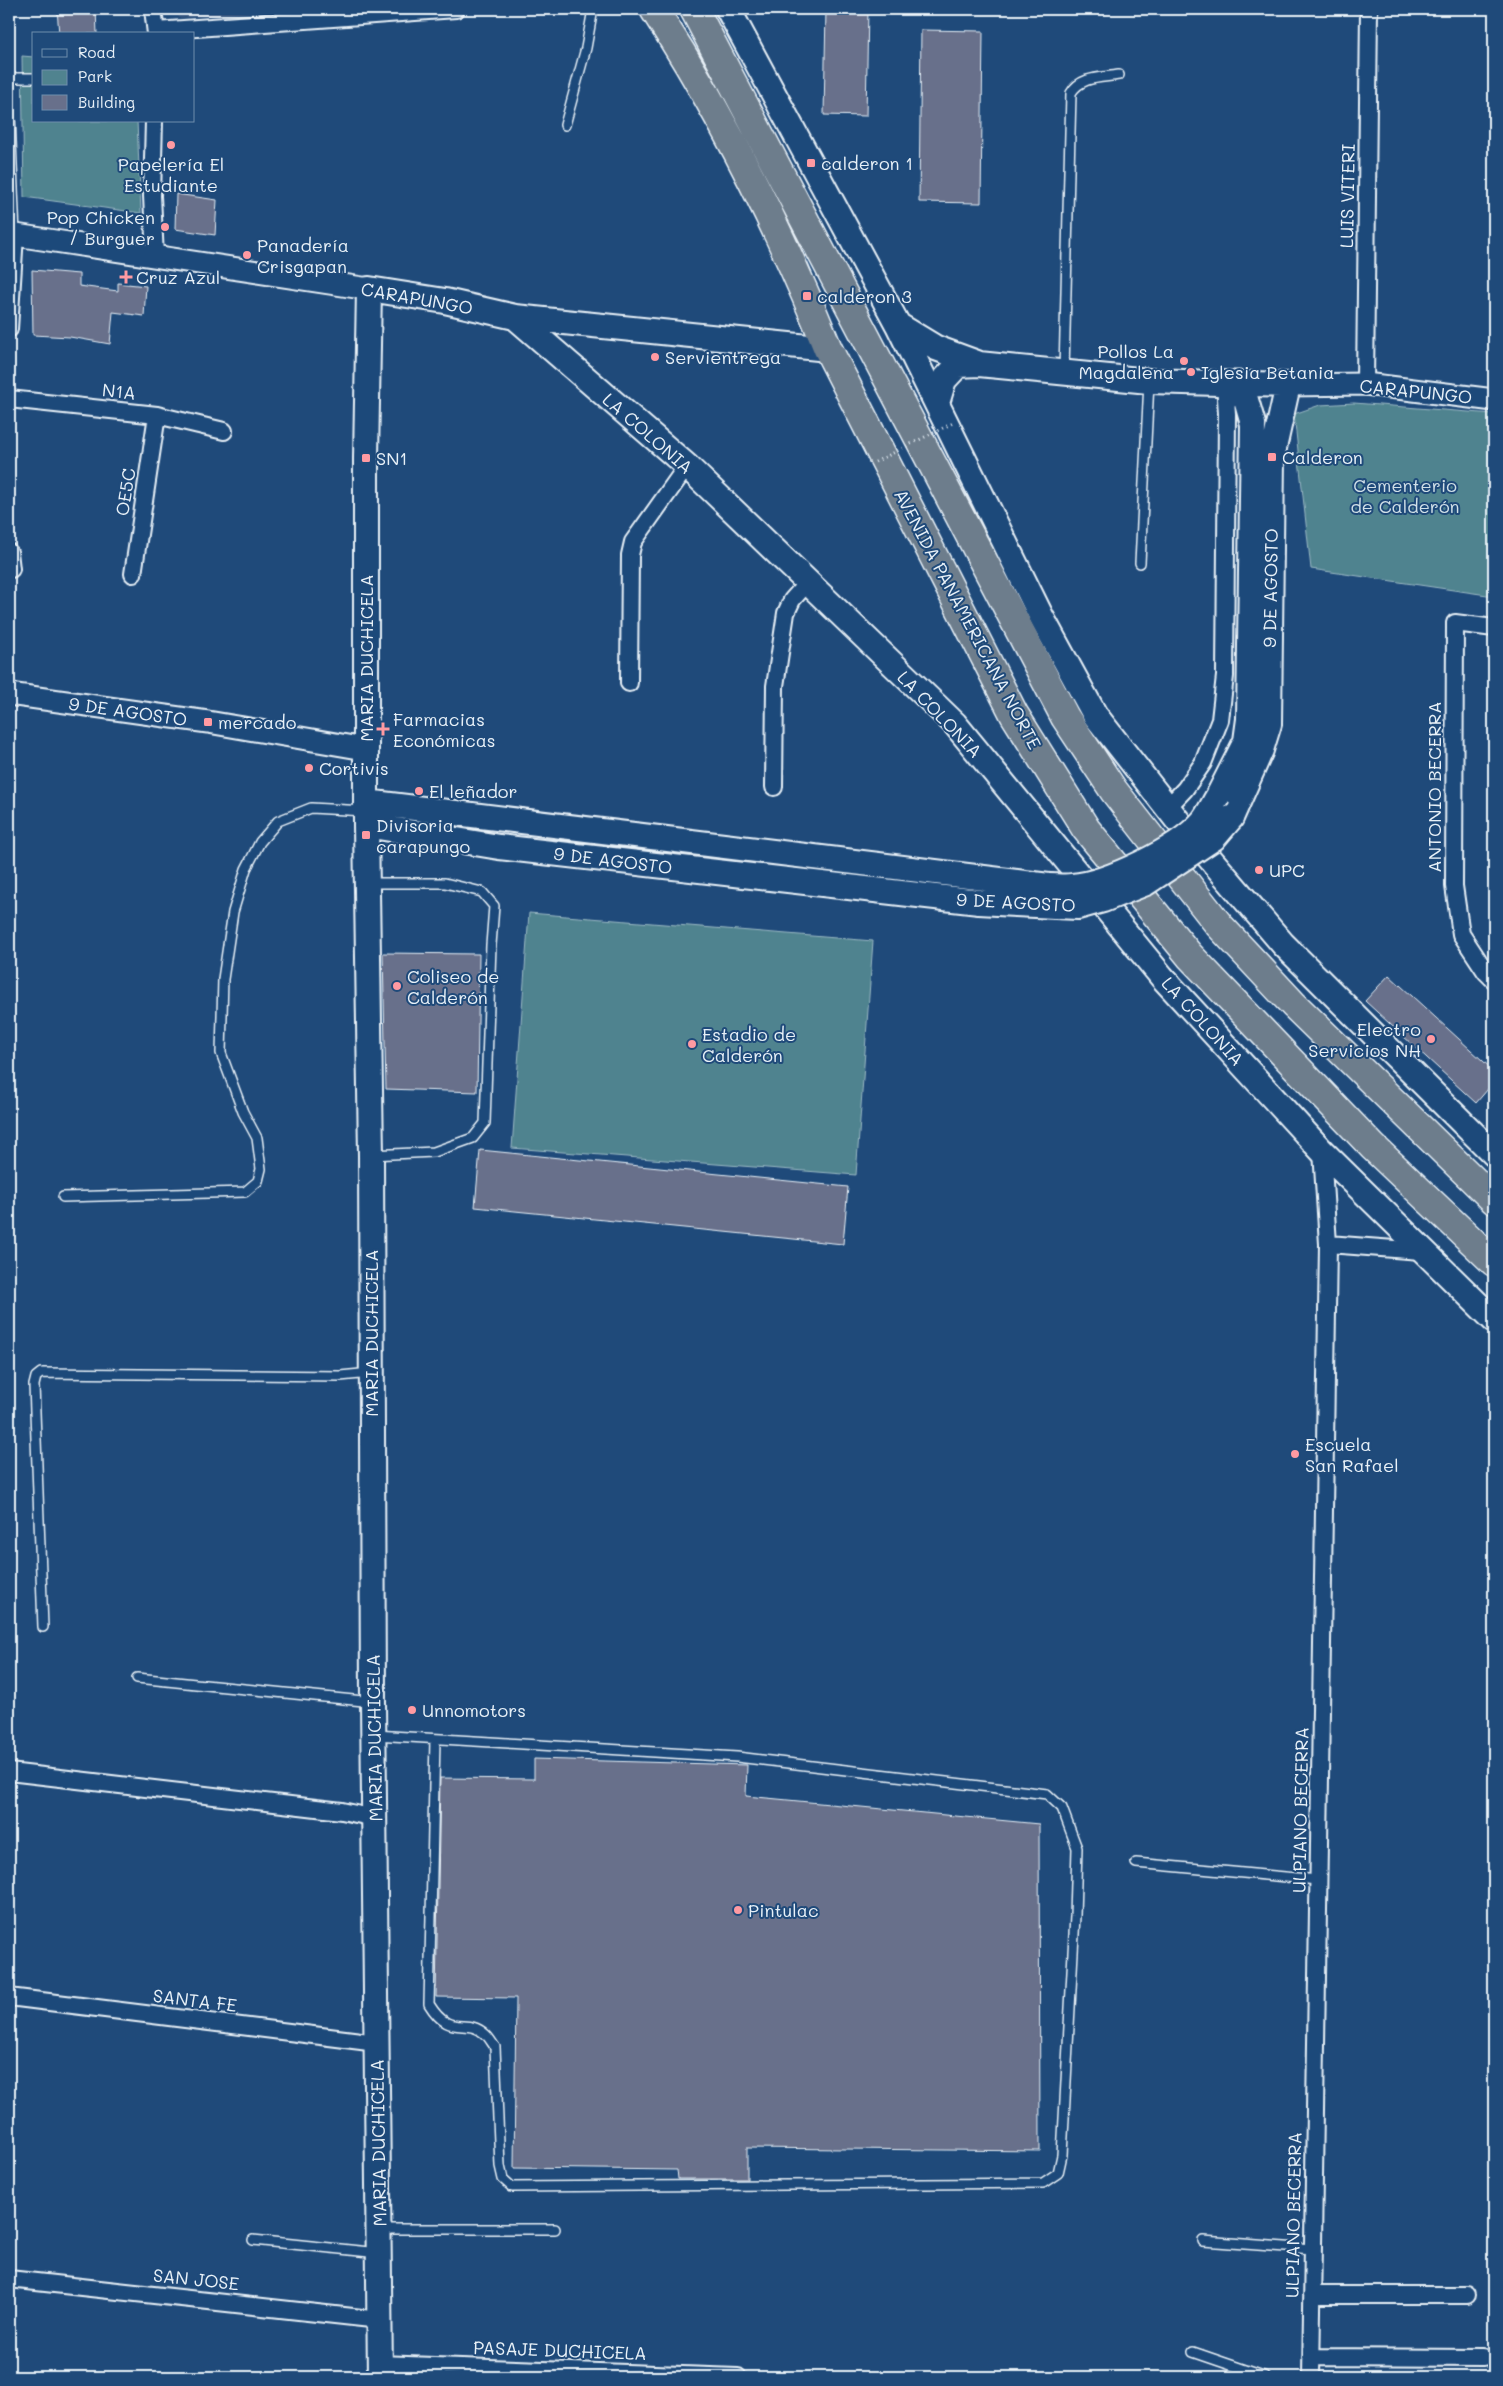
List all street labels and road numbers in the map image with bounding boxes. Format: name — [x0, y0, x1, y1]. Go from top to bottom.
street label: LUIS VITERI — [1334, 143, 1360, 248]
street label: CARAPUNGO — [359, 276, 475, 320]
street label: CARAPUNGO — [1358, 373, 1474, 409]
street label: N1A — [101, 377, 137, 405]
street label: LA COLONIA — [598, 387, 698, 479]
street label: OE5C — [109, 466, 141, 518]
street label: AVENIDA PANAMERICANA NORTE — [889, 485, 1047, 753]
street label: 9 DE AGOSTO — [1257, 528, 1283, 648]
street label: MARIA DUCHICELA — [354, 574, 378, 742]
street label: LA COLONIA — [892, 665, 988, 763]
street label: 9 DE AGOSTO — [67, 691, 189, 731]
street label: ANTONIO BECERRA — [1422, 701, 1446, 873]
street label: 9 DE AGOSTO — [552, 841, 674, 879]
street label: 9 DE AGOSTO — [956, 887, 1076, 917]
street label: LA COLONIA — [1157, 971, 1249, 1071]
street label: MARIA DUCHICELA — [359, 1249, 383, 1417]
street label: MARIA DUCHICELA — [361, 1654, 387, 1822]
street label: ULPIANO BECERRA — [1287, 1727, 1313, 1893]
street label: SANTA FE — [152, 1983, 238, 2017]
street label: MARIA DUCHICELA — [365, 2059, 391, 2227]
street label: ULPIANO BECERRA — [1280, 2132, 1306, 2298]
street label: SAN JOSE — [152, 2263, 240, 2295]
street label: PASAJE DUCHICELA — [473, 2335, 647, 2365]

